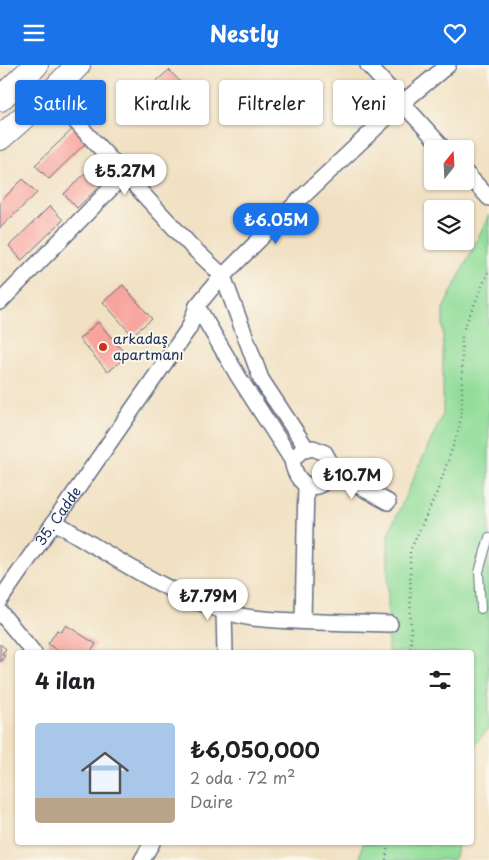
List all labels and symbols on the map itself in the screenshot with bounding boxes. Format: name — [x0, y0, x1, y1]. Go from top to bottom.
north arrow — [424, 140, 474, 190]
pin: ₺5.27M — [84, 153, 166, 196]
pin: ₺6.05M — [235, 203, 317, 245]
place label: arkadaş apartmanı — [113, 328, 183, 365]
marker: arkadaş apartmanı — [97, 341, 109, 353]
pin: ₺10.7M — [311, 457, 393, 500]
street label: 35. Cadde — [30, 482, 86, 550]
pin: ₺7.79M — [167, 579, 249, 621]

